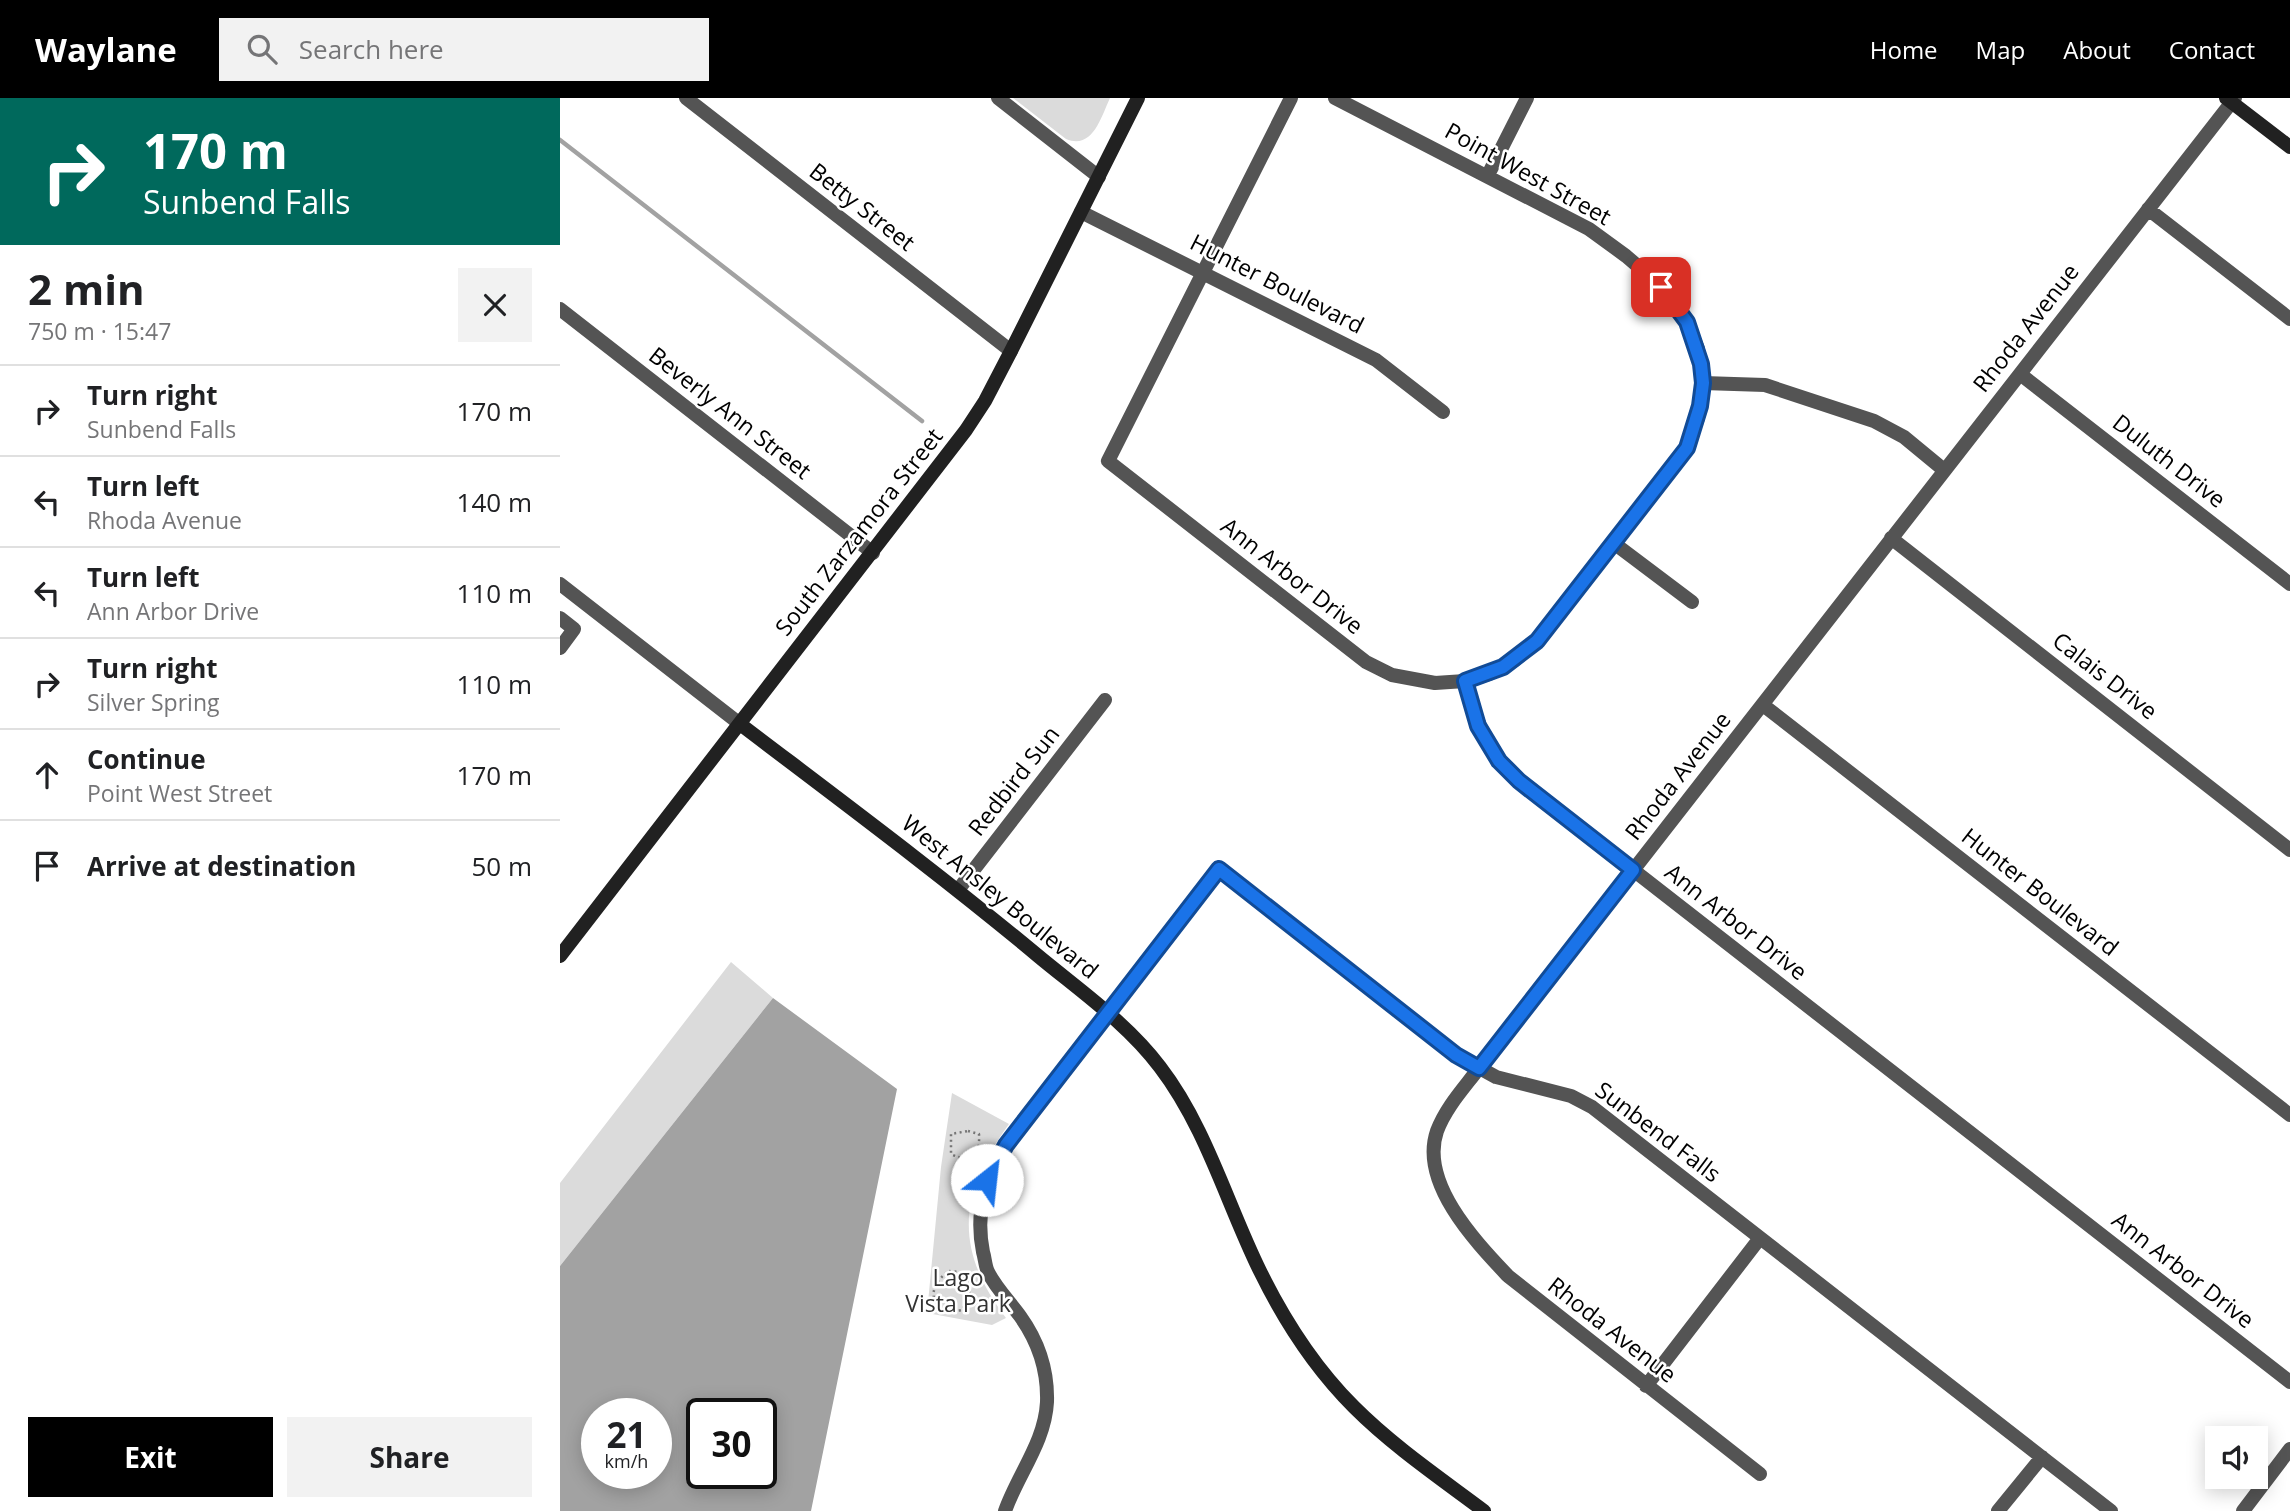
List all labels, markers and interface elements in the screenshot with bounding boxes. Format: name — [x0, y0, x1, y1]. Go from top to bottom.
search box — [219, 18, 709, 81]
text: Waylane — [35, 27, 177, 72]
icon: search — [243, 30, 281, 68]
text: Search here — [299, 31, 444, 67]
text: Home — [1870, 33, 1938, 66]
text: Map — [1976, 33, 2025, 66]
text: About — [2063, 33, 2131, 66]
text: Contact — [2169, 33, 2255, 66]
street label: Point West Street — [1440, 114, 1617, 232]
text: 170 m — [143, 117, 288, 183]
icon: right — [28, 126, 119, 217]
street label: Betty Street — [803, 155, 922, 258]
text: Sunbend Falls — [143, 180, 351, 223]
street label: Hunter Boulevard — [1185, 226, 1370, 341]
street label: Rhoda Avenue — [1965, 256, 2086, 398]
pin — [1631, 257, 1691, 317]
text: 2 min — [28, 260, 145, 317]
button: close — [458, 268, 532, 342]
icon: arrive — [1642, 268, 1680, 306]
text: 750 m · 15:47 — [28, 315, 171, 347]
street label: Beverly Ann Street — [643, 339, 818, 486]
text: Turn right — [87, 377, 218, 413]
icon: right — [28, 392, 66, 430]
text: 170 m — [457, 393, 532, 429]
street label: Duluth Drive — [2106, 406, 2233, 514]
text: Sunbend Falls — [87, 413, 236, 445]
street label: South Zarzamora Street — [767, 421, 949, 642]
text: Turn left — [87, 468, 199, 504]
icon: left — [28, 483, 66, 521]
text: 140 m — [457, 484, 532, 520]
text: Rhoda Avenue — [87, 504, 242, 536]
street label: Ann Arbor Drive — [1215, 510, 1370, 641]
text: Turn left — [87, 559, 199, 595]
icon: left — [28, 574, 66, 612]
text: 110 m — [457, 575, 532, 611]
text: Ann Arbor Drive — [87, 595, 259, 627]
street label: Calais Drive — [2047, 624, 2165, 726]
text: Turn right — [87, 650, 218, 686]
icon: right — [28, 665, 66, 703]
text: 110 m — [457, 666, 532, 702]
text: Silver Spring — [87, 686, 220, 718]
street label: Rhoda Avenue — [1617, 704, 1738, 846]
street label: Redbird Sun — [960, 719, 1066, 842]
text: Continue — [87, 741, 206, 777]
icon: ahead — [28, 756, 66, 794]
text: 170 m — [457, 757, 532, 793]
text: Point West Street — [87, 777, 272, 809]
street label: West Ansley Boulevard — [896, 807, 1106, 986]
street label: Hunter Boulevard — [1956, 820, 2126, 963]
icon: arrive — [28, 847, 66, 885]
text: Arrive at destination — [87, 848, 356, 884]
text: 50 m — [471, 848, 532, 884]
street label: Ann Arbor Drive — [1659, 856, 1814, 987]
street label: Sunbend Falls — [1589, 1074, 1728, 1189]
position arrow — [950, 1143, 1024, 1217]
street label: Ann Arbor Drive — [2106, 1204, 2261, 1335]
park label: Lago Vista Park — [905, 1261, 1011, 1319]
street label: Rhoda Avenue — [1542, 1269, 1684, 1390]
speed limit sign: 30 — [686, 1398, 777, 1489]
text: 21 — [606, 1411, 647, 1458]
button: Exit — [28, 1417, 273, 1497]
button: Share — [287, 1417, 532, 1497]
map controls — [2205, 1426, 2268, 1489]
button: sound — [2205, 1426, 2268, 1489]
text: km/h — [605, 1449, 648, 1473]

